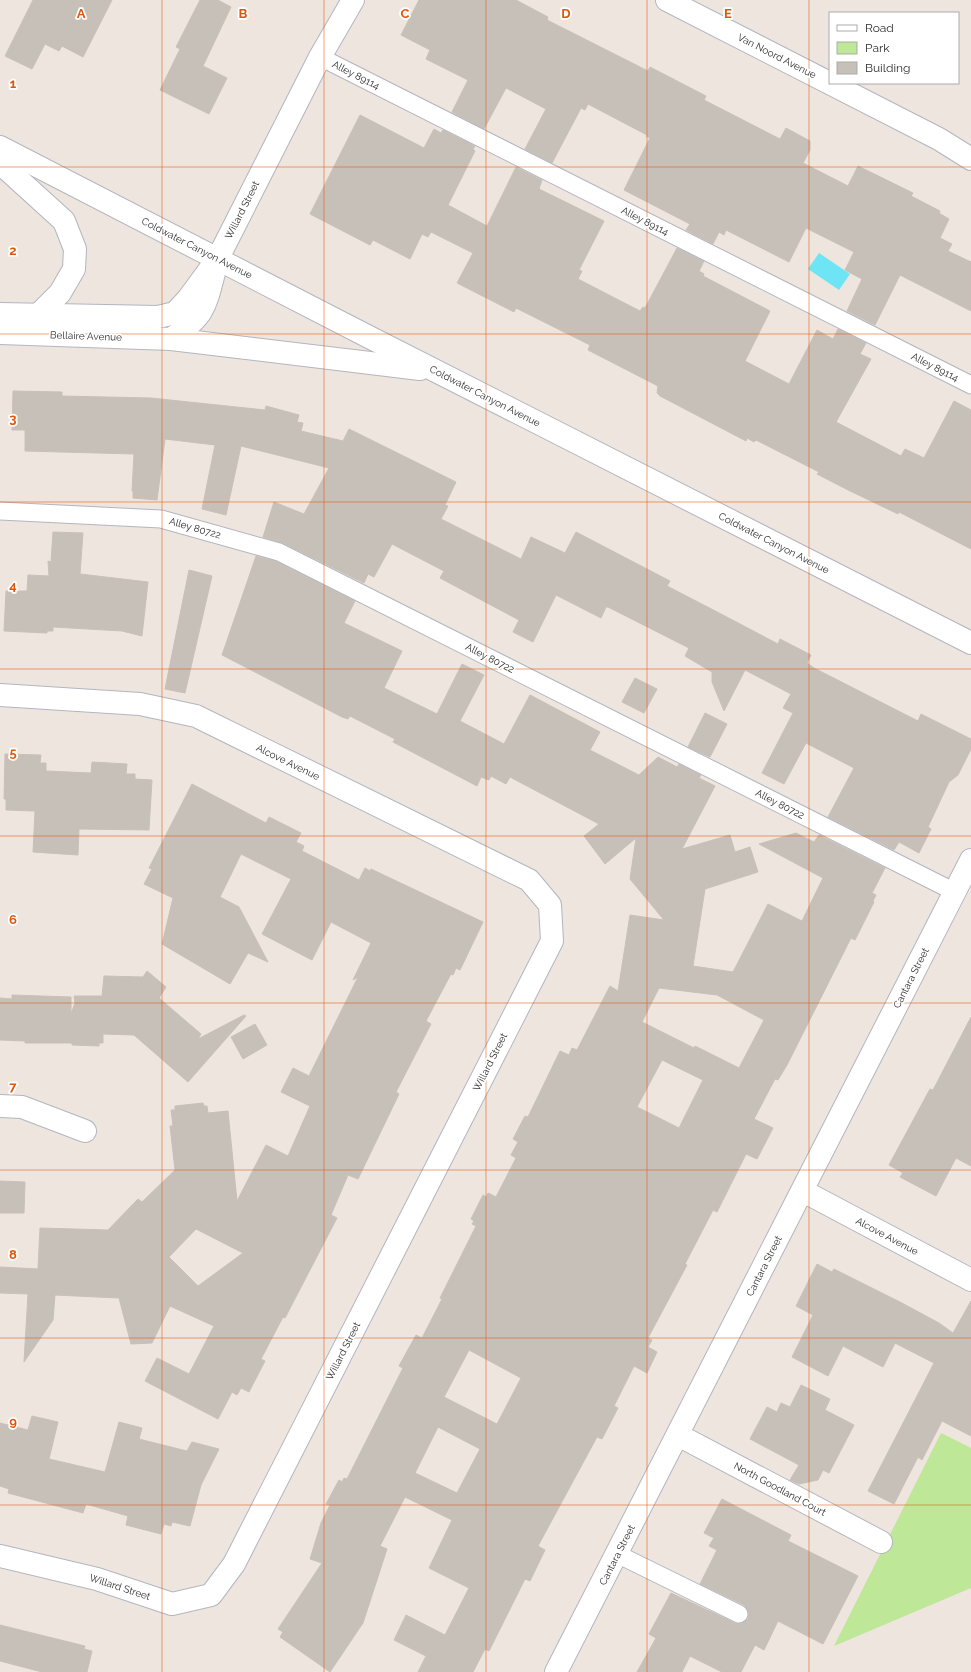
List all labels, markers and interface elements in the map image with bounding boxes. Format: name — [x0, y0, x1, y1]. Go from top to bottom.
text: A — [77, 6, 86, 21]
text: B — [239, 6, 248, 21]
text: C — [401, 6, 410, 21]
text: D — [561, 6, 571, 21]
text: E — [724, 6, 732, 21]
legend — [829, 12, 959, 84]
text: Road — [865, 21, 894, 35]
street label: Van Noord Avenue — [736, 31, 818, 81]
text: Park — [865, 41, 890, 55]
street label: Alley 89114 — [331, 58, 382, 92]
text: Building — [865, 61, 911, 75]
text: 1 — [10, 76, 17, 91]
street label: Willard Street — [223, 179, 262, 241]
street label: Alley 89114 — [620, 204, 671, 238]
street label: Coldwater Canyon Avenue — [140, 215, 254, 281]
text: 2 — [9, 243, 17, 258]
street label: Bellaire Avenue — [50, 329, 122, 343]
street label: Alley 89114 — [910, 350, 961, 384]
street label: Coldwater Canyon Avenue — [428, 363, 542, 429]
text: 3 — [9, 411, 17, 426]
street label: Coldwater Canyon Avenue — [717, 510, 831, 576]
street label: Alley 80722 — [168, 515, 222, 541]
text: 4 — [9, 578, 17, 593]
street label: Alley 80722 — [464, 641, 516, 675]
street label: Alcove Avenue — [255, 742, 322, 782]
text: 5 — [9, 745, 17, 760]
street label: Alley 80722 — [754, 787, 806, 821]
text: 6 — [9, 912, 17, 927]
street label: Cantara Street — [891, 945, 931, 1010]
street label: Willard Street — [471, 1031, 510, 1093]
text: 7 — [9, 1079, 17, 1094]
street label: Alcove Avenue — [854, 1215, 920, 1257]
street label: Cantara Street — [744, 1233, 784, 1298]
text: 8 — [9, 1247, 17, 1262]
street label: Willard Street — [324, 1320, 363, 1382]
text: 9 — [9, 1414, 17, 1429]
street label: North Goodland Court — [732, 1460, 828, 1518]
street label: Cantara Street — [597, 1522, 637, 1587]
street label: Willard Street — [88, 1572, 152, 1602]

